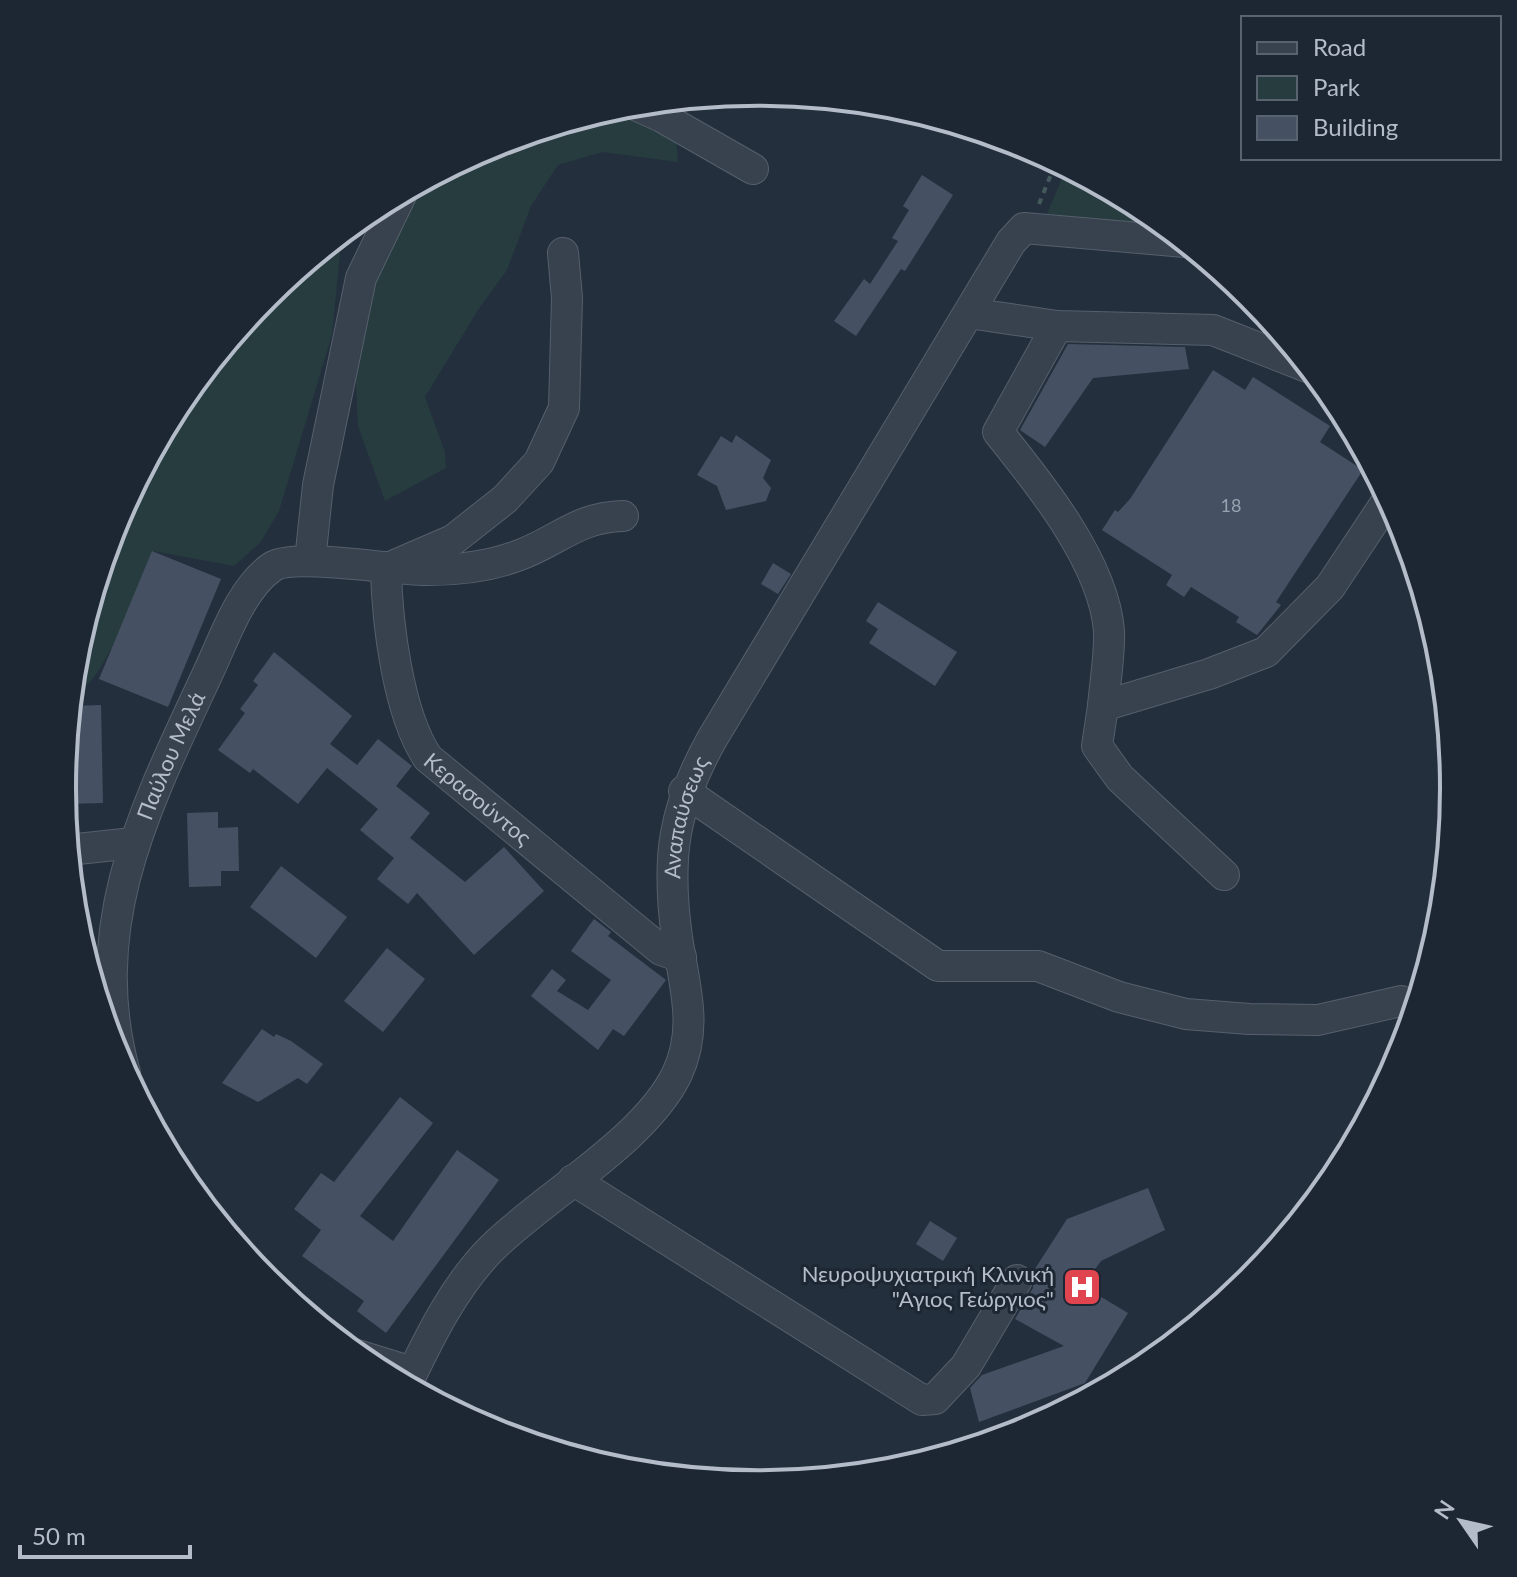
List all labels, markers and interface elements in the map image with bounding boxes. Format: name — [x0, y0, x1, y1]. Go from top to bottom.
legend — [1241, 16, 1501, 160]
text: Road — [1313, 32, 1366, 61]
text: Park — [1313, 72, 1361, 101]
text: Building — [1313, 112, 1398, 141]
house number: 18 — [1221, 494, 1241, 516]
street label: Παύλου Μελά — [130, 687, 210, 824]
street label: Κερασούντος — [419, 746, 537, 851]
street label: Αναπαύσεως — [658, 751, 714, 879]
place label: Νευροψυχιατρική Κλινική "Αγιος Γεώργιος" — [802, 1260, 1054, 1312]
hospital icon: Νευροψυχιατρική Κλινική "Αγιος Γεώργιος" — [1061, 1266, 1103, 1308]
north arrow — [1421, 1481, 1501, 1561]
text: N — [1428, 1495, 1460, 1524]
scale bar — [20, 1509, 190, 1559]
text: 50 m — [32, 1521, 86, 1550]

